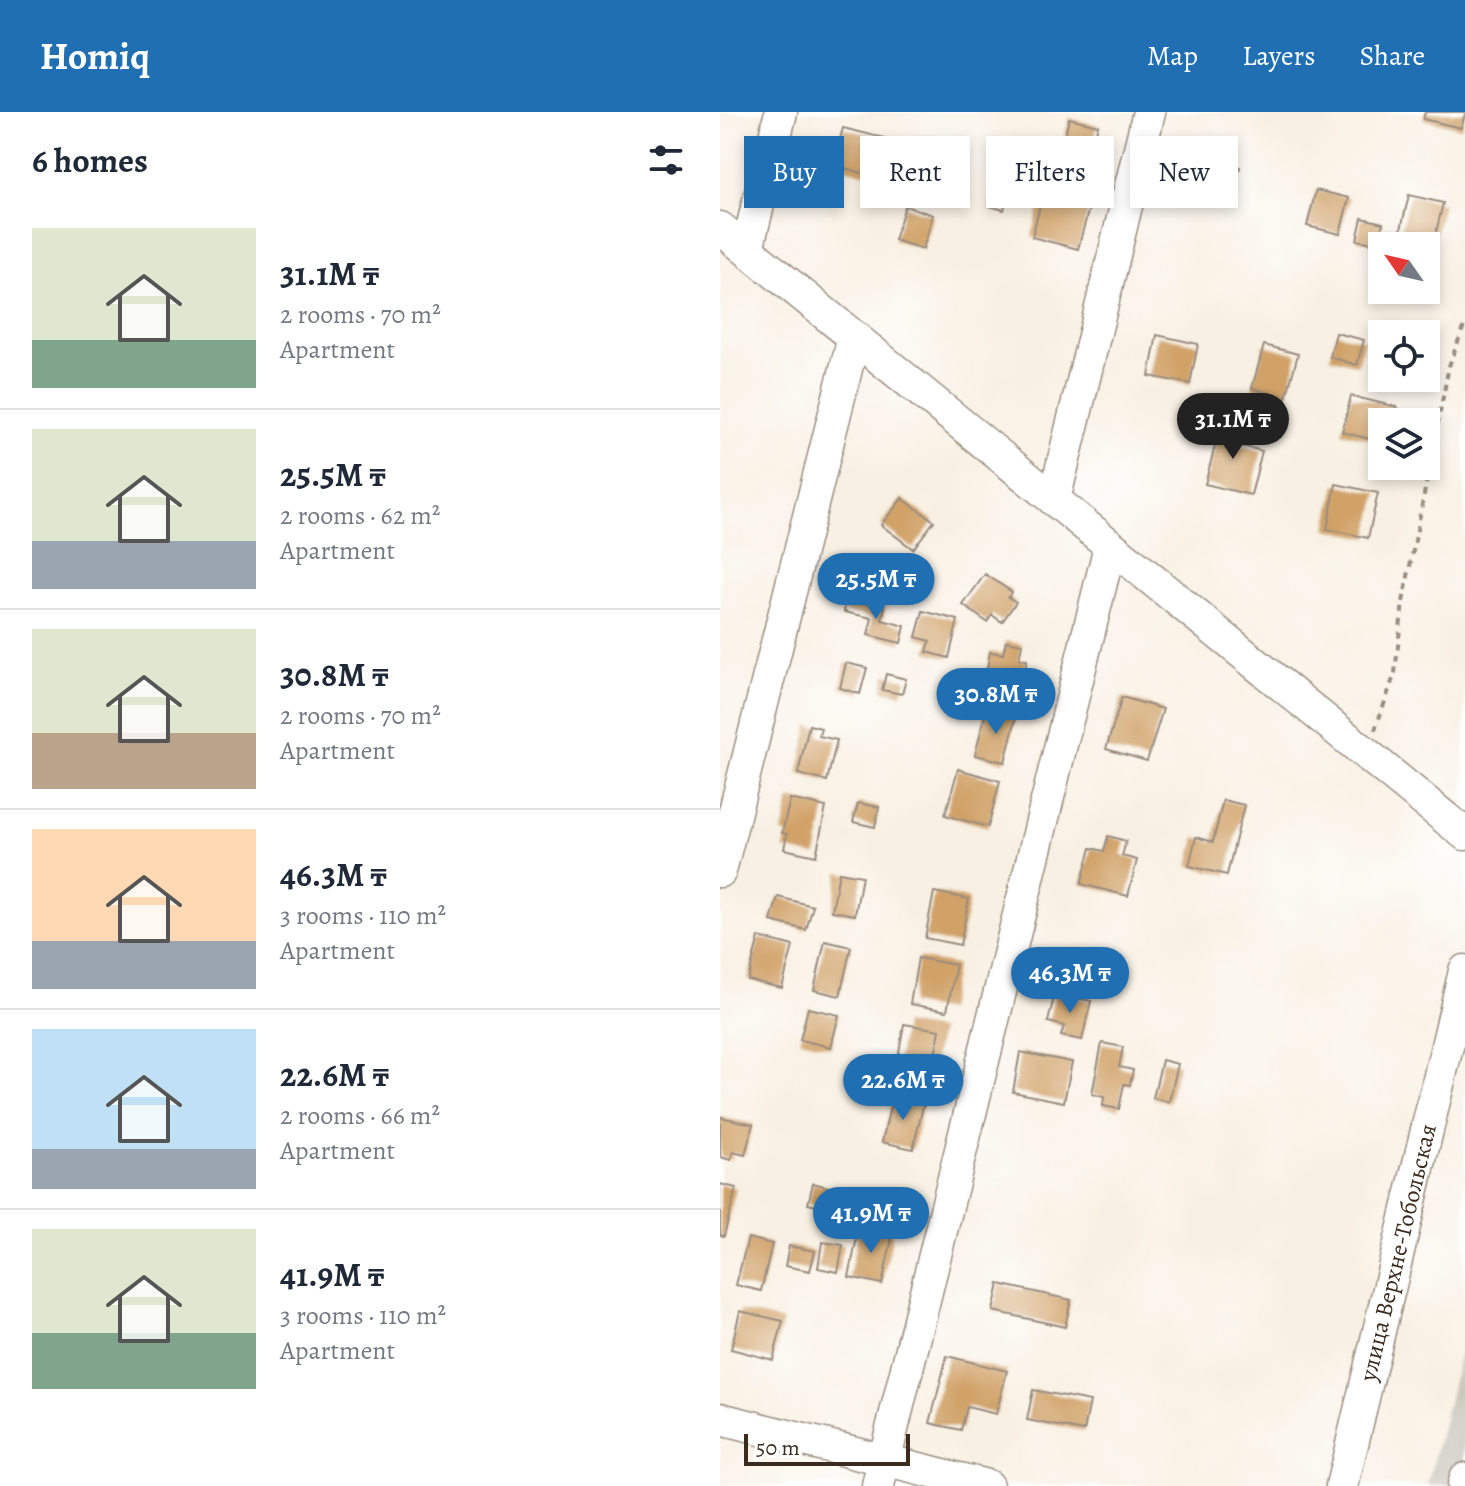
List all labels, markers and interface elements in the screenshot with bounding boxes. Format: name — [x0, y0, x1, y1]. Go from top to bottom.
text: Homiq — [40, 30, 150, 82]
text: Map — [1147, 37, 1198, 75]
text: Layers — [1242, 37, 1315, 75]
text: Share — [1359, 37, 1425, 75]
chip: Buy — [744, 136, 844, 208]
chip: Rent — [860, 136, 970, 208]
chip: Filters — [986, 136, 1114, 208]
chip: New — [1130, 136, 1238, 208]
text: 6 homes — [32, 137, 148, 184]
icon: filters — [644, 138, 688, 182]
north arrow — [1368, 232, 1440, 304]
map controls — [1368, 232, 1440, 480]
text: 31.1M ₸ — [280, 250, 379, 297]
icon: home — [96, 260, 192, 356]
text: 2 rooms · 70 m² — [280, 297, 441, 332]
button: locate — [1368, 320, 1440, 392]
text: Apartment — [280, 332, 395, 367]
pin: 31.1M ₸ — [1159, 393, 1307, 461]
text: 31.1M ₸ — [1195, 401, 1271, 436]
button: layers — [1368, 408, 1440, 480]
text: 25.5M ₸ — [280, 451, 386, 498]
icon: home — [96, 461, 192, 557]
text: 2 rooms · 62 m² — [280, 498, 440, 533]
text: Apartment — [280, 533, 395, 568]
pin: 25.5M ₸ — [802, 553, 950, 621]
text: 25.5M ₸ — [835, 561, 917, 596]
text: 30.8M ₸ — [280, 651, 389, 698]
icon: home — [96, 661, 192, 757]
pin: 30.8M ₸ — [922, 668, 1070, 736]
text: 30.8M ₸ — [955, 676, 1038, 711]
text: 2 rooms · 70 m² — [280, 698, 441, 733]
text: Apartment — [280, 733, 395, 768]
text: 46.3M ₸ — [280, 851, 387, 898]
icon: home — [96, 861, 192, 957]
text: 3 rooms · 110 m² — [280, 898, 446, 933]
text: Apartment — [280, 933, 395, 968]
pin: 46.3M ₸ — [996, 947, 1144, 1015]
text: 46.3M ₸ — [1029, 955, 1111, 990]
text: 22.6M ₸ — [280, 1051, 389, 1098]
pin: 22.6M ₸ — [829, 1054, 977, 1122]
icon: home — [96, 1061, 192, 1157]
text: 22.6M ₸ — [861, 1062, 945, 1097]
text: 2 rooms · 66 m² — [280, 1098, 440, 1133]
street label: улица Верхне-Тобольская — [1351, 1121, 1444, 1385]
text: Apartment — [280, 1133, 395, 1168]
pin: 41.9M ₸ — [797, 1187, 945, 1255]
text: 41.9M ₸ — [831, 1195, 911, 1230]
text: 41.9M ₸ — [280, 1251, 384, 1298]
icon: home — [96, 1261, 192, 1357]
text: 3 rooms · 110 m² — [280, 1298, 446, 1333]
text: Apartment — [280, 1333, 395, 1368]
scale bar — [744, 1430, 910, 1466]
text: 50 m — [756, 1433, 800, 1463]

